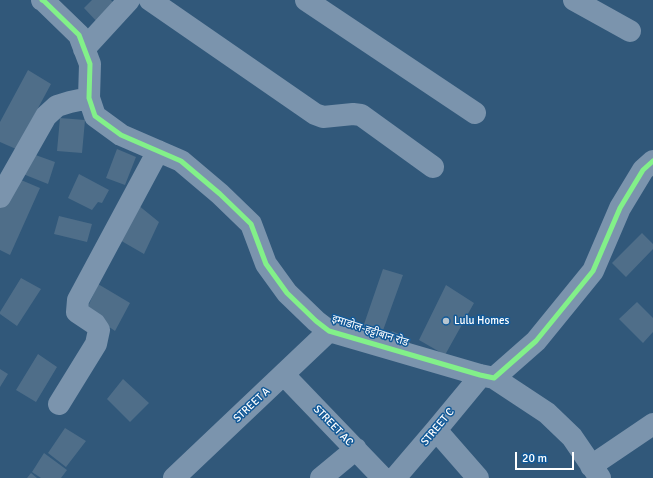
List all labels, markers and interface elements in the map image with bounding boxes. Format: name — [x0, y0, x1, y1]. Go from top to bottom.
street label: इमाडोल-हट्टीबान रोड — [330, 312, 410, 350]
place label: Lulu Homes — [454, 314, 509, 328]
marker: Lulu Homes — [441, 316, 451, 326]
street label: STREET A — [231, 385, 273, 425]
street label: STREET AC — [310, 403, 356, 449]
street label: STREET C — [419, 406, 457, 448]
scale bar — [517, 444, 576, 470]
text: 20 m — [522, 451, 547, 466]

